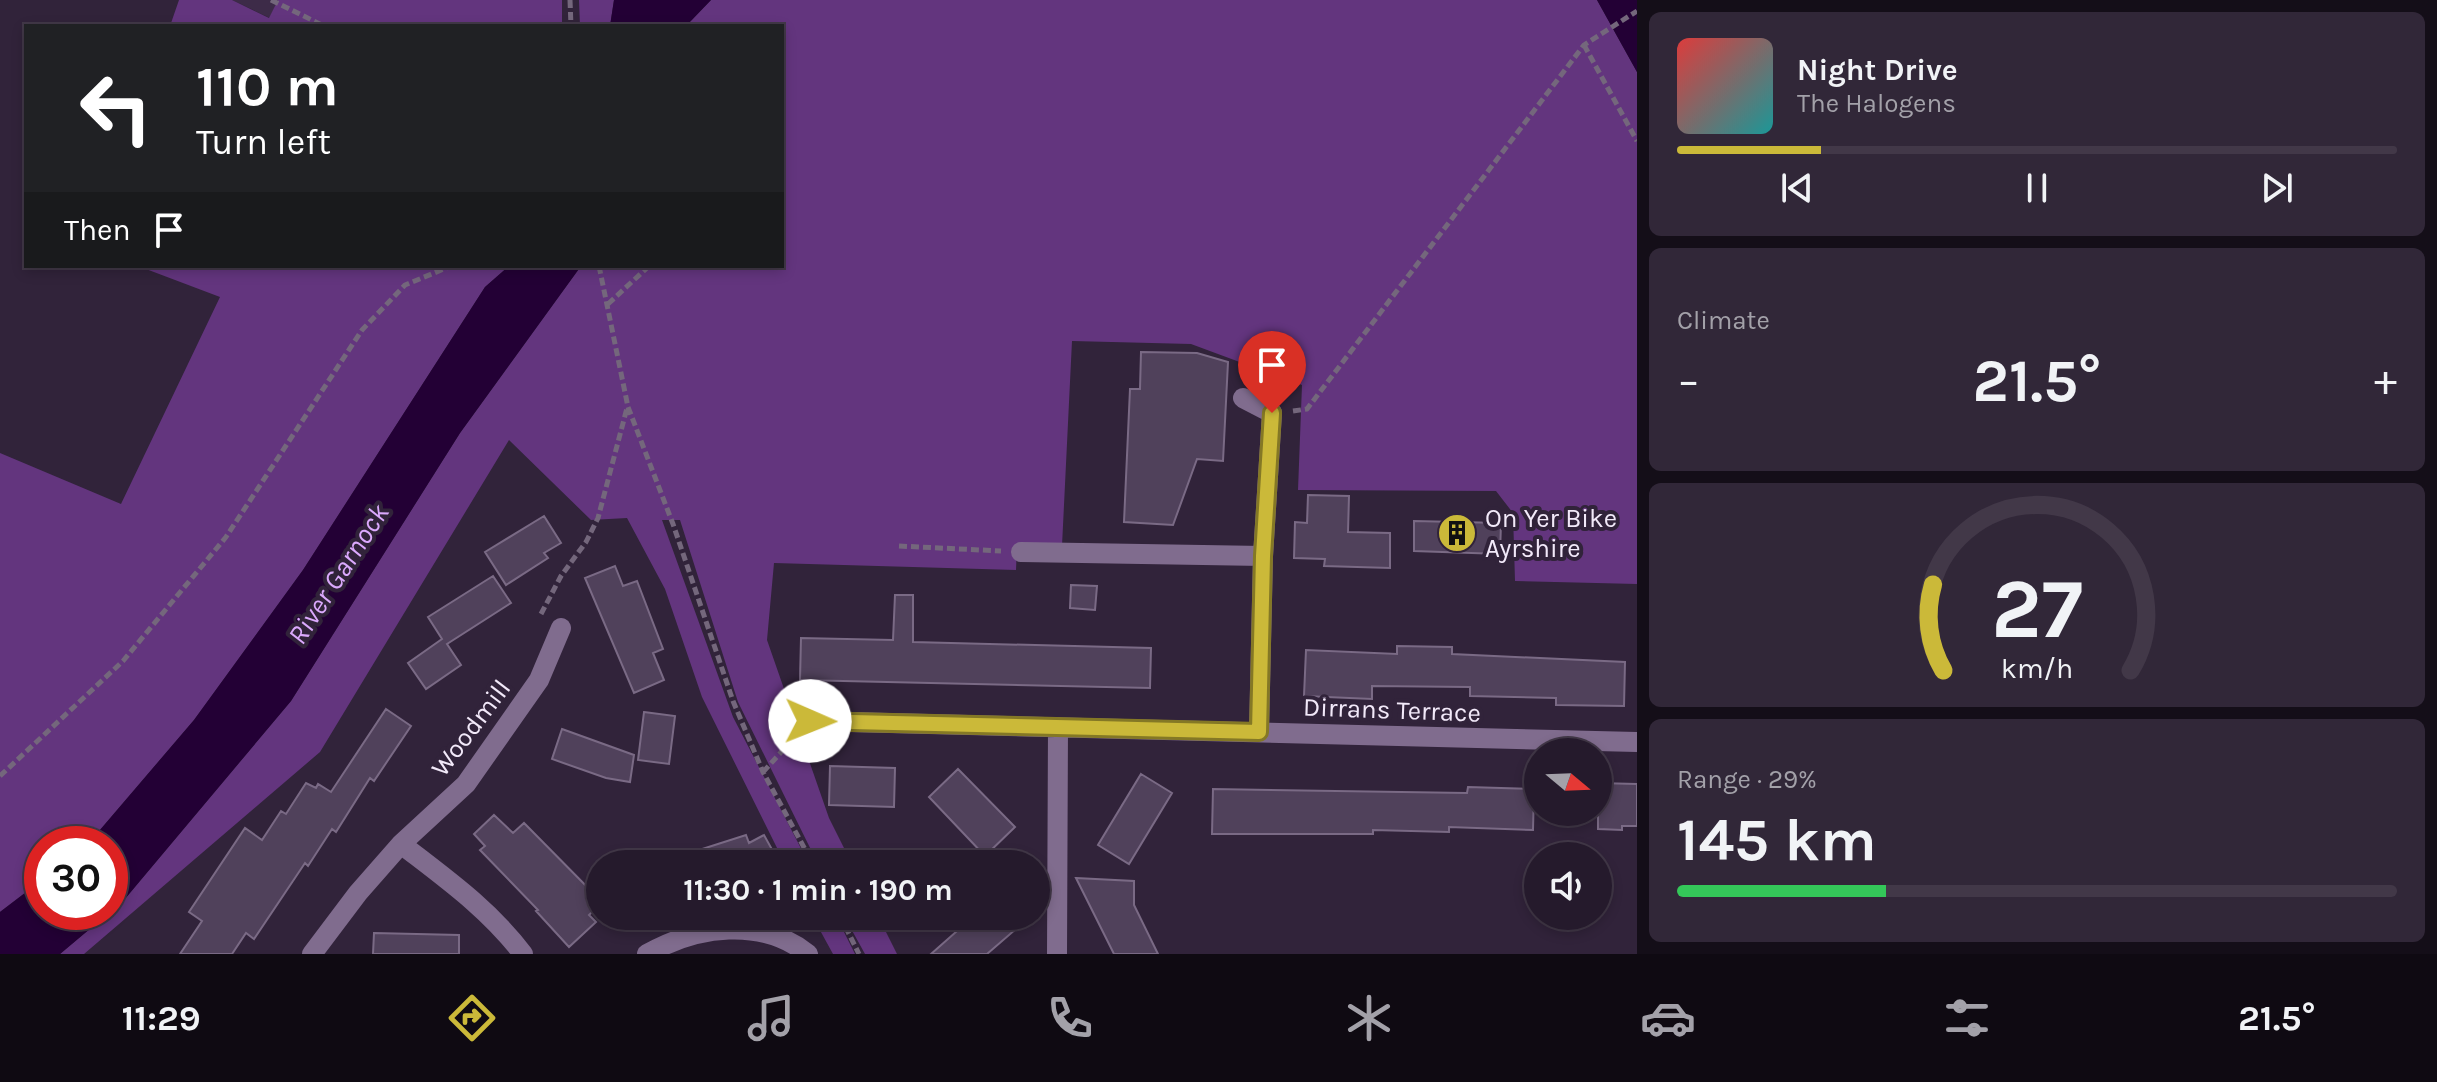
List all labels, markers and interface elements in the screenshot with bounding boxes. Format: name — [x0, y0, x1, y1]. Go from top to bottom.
text: Night Drive — [1797, 52, 1958, 88]
text: 110 m — [196, 54, 339, 119]
icon: left — [64, 56, 168, 160]
text: The Halogens — [1797, 88, 1956, 119]
text: Turn left — [196, 121, 331, 163]
icon: previous — [1775, 166, 1819, 210]
icon: pause — [2015, 166, 2059, 210]
icon: next — [2255, 166, 2299, 210]
icon: arrive — [147, 208, 191, 252]
text: Then — [64, 212, 131, 248]
text: Climate — [1677, 305, 1770, 336]
pin — [1238, 331, 1306, 413]
icon: arrive — [1250, 343, 1294, 387]
text: 21.5° — [1973, 346, 2101, 416]
text: − — [1677, 355, 1700, 406]
text: + — [2374, 355, 2397, 406]
water label: River Garnock — [281, 497, 396, 650]
place label: On Yer Bike Ayrshire — [1485, 503, 1617, 564]
building icon: On Yer Bike Ayrshire — [1436, 512, 1478, 554]
text: 27 — [1991, 560, 2083, 657]
text: km/h — [2001, 652, 2073, 685]
street label: Woodmill — [425, 674, 517, 782]
position arrow — [768, 679, 852, 763]
street label: Dirrans Terrace — [1303, 691, 1481, 729]
north arrow — [1524, 738, 1612, 826]
map controls — [1524, 738, 1612, 930]
text: Range · 29% — [1677, 764, 1817, 795]
text: 145 km — [1677, 805, 1877, 875]
speed limit sign: 30 — [24, 826, 128, 930]
button: sound — [1524, 842, 1612, 930]
text: 11:30 · 1 min · 190 m — [683, 872, 953, 908]
icon: directions — [444, 990, 500, 1046]
icon: music — [743, 990, 799, 1046]
icon: phone — [1042, 990, 1098, 1046]
icon: climate — [1341, 990, 1397, 1046]
icon: car — [1640, 990, 1696, 1046]
icon: filters — [1939, 990, 1995, 1046]
text: 11:29 — [122, 997, 201, 1039]
text: 21.5° — [2238, 997, 2315, 1039]

